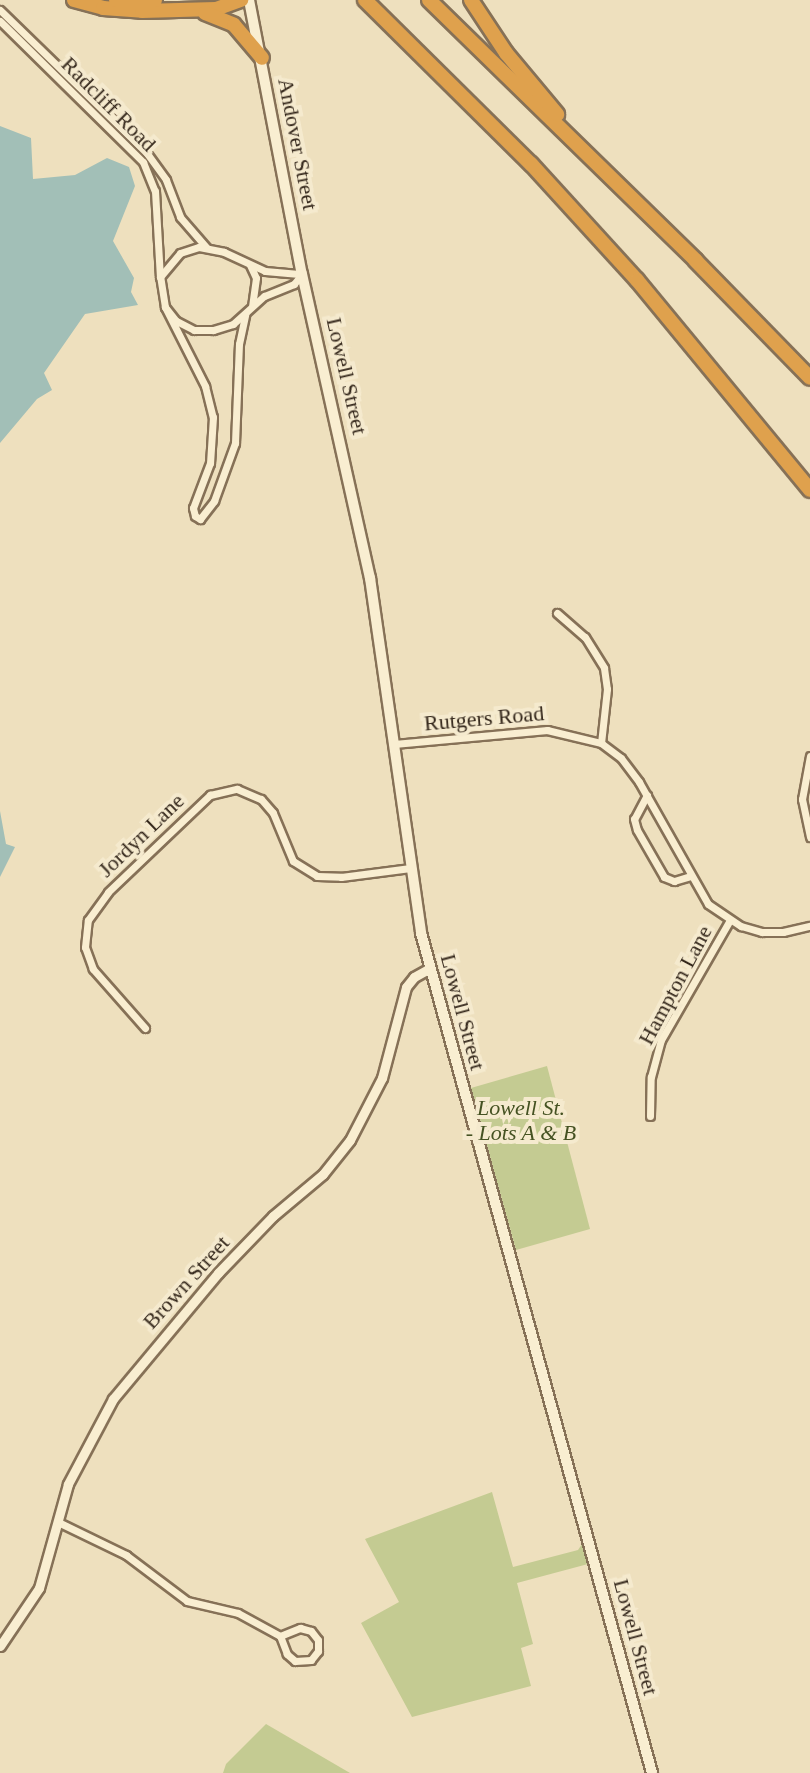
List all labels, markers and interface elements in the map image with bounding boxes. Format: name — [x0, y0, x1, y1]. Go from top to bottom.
street label: Radcliff Road — [56, 51, 162, 157]
street label: Andover Street — [272, 76, 324, 212]
street label: Lowell Street — [321, 315, 373, 437]
street label: Rutgers Road — [423, 700, 545, 736]
street label: Jordyn Lane — [92, 788, 190, 882]
street label: Hampton Lane — [633, 921, 717, 1049]
street label: Lowell Street — [435, 951, 491, 1073]
park label: Lowell St. - Lots A & B — [465, 1094, 577, 1146]
street label: Brown Street — [137, 1230, 235, 1334]
street label: Lowell Street — [608, 1576, 664, 1698]

